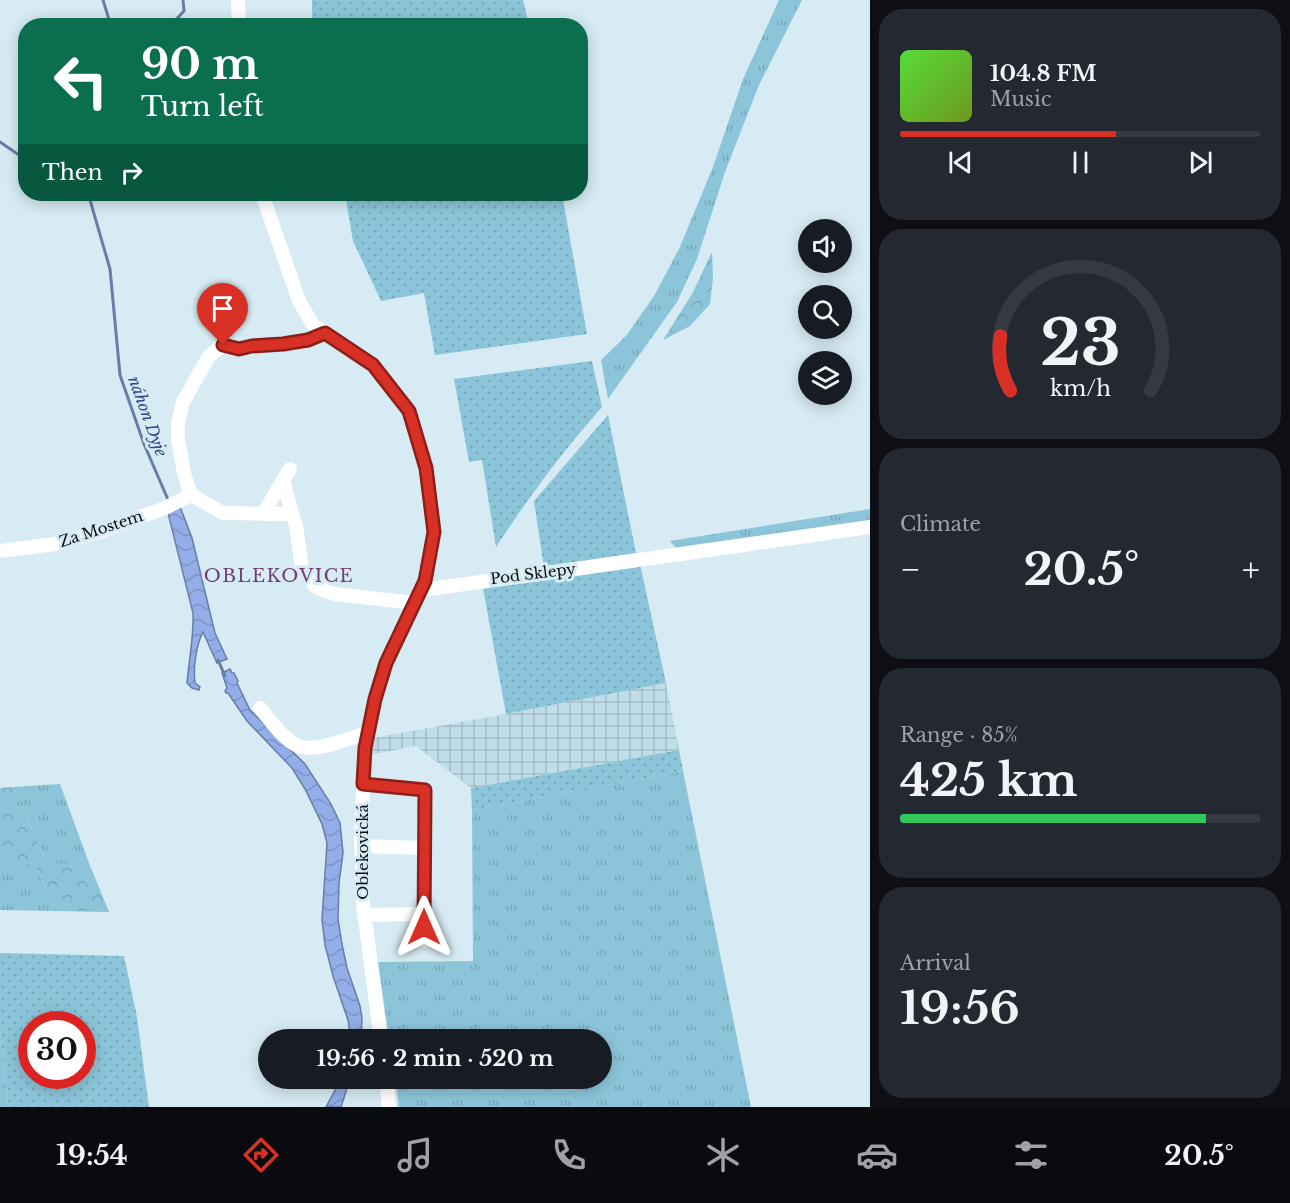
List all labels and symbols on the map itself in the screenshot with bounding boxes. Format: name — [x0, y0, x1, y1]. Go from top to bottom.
pin — [197, 283, 248, 345]
water label: náhon Dyje — [124, 373, 172, 460]
street label: Za Mostem — [57, 506, 145, 551]
street label: Pod Sklepy — [489, 559, 577, 588]
district label: OBLEKOVICE — [204, 565, 354, 587]
street label: Oblekovická — [353, 804, 372, 900]
position arrow — [392, 895, 456, 959]
speed limit sign: 30 — [18, 1011, 96, 1089]

